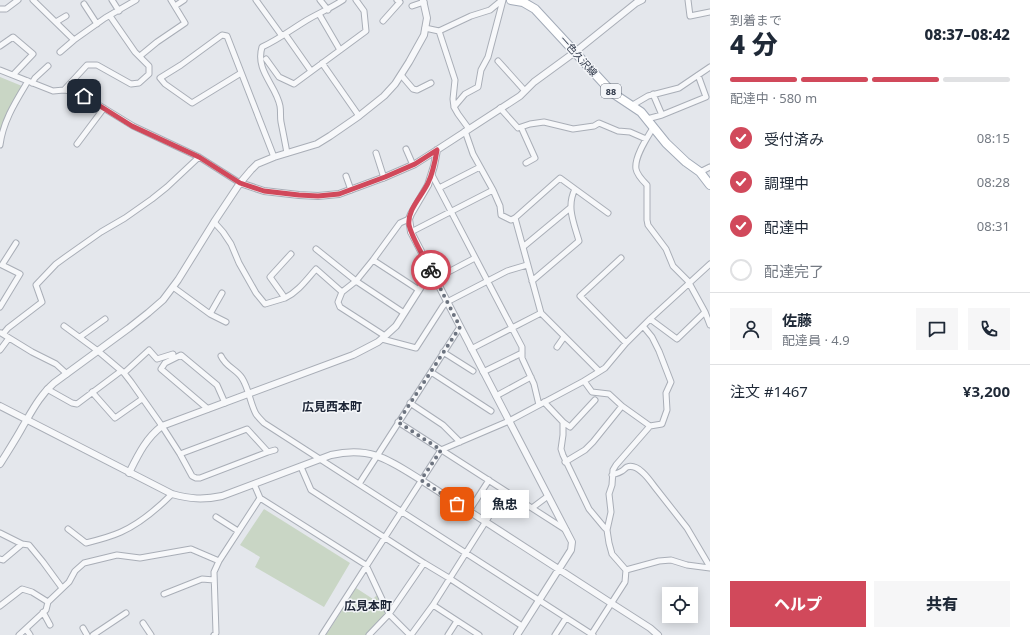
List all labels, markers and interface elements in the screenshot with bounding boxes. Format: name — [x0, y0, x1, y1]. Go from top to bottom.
text: 到着まで — [730, 11, 782, 29]
text: 08:37–08:42 — [925, 24, 1010, 44]
text: 4 分 — [730, 26, 778, 62]
street label: 一色久沢線 — [557, 33, 601, 79]
pin — [67, 79, 101, 113]
road number: 88 — [601, 84, 621, 98]
icon: home — [73, 85, 95, 107]
text: 配達中 · 580 m — [730, 89, 817, 107]
icon: check — [730, 127, 752, 149]
text: 受付済み — [764, 129, 824, 149]
text: 08:15 — [977, 129, 1010, 147]
icon: check — [730, 171, 752, 193]
text: 調理中 — [764, 173, 809, 193]
text: 08:28 — [977, 173, 1010, 191]
icon: check — [730, 215, 752, 237]
text: 配達中 — [764, 217, 809, 237]
text: 08:31 — [977, 217, 1010, 235]
courier — [411, 250, 451, 290]
icon: bike — [420, 259, 442, 281]
text: 配達完了 — [764, 261, 824, 281]
button: person — [730, 308, 772, 350]
button: chat — [916, 308, 958, 350]
button: phone — [968, 308, 1010, 350]
text: 佐藤 — [782, 310, 812, 330]
text: 配達員 · 4.9 — [782, 331, 850, 349]
text: 注文 #1467 — [730, 381, 808, 401]
text: ¥3,200 — [963, 381, 1010, 401]
district label: 広見西本町 — [302, 398, 362, 415]
pin — [440, 487, 474, 521]
callout: 魚忠 — [481, 490, 529, 518]
icon: bag — [446, 493, 468, 515]
text: 魚忠 — [492, 495, 518, 513]
button: ヘルプ — [730, 581, 866, 627]
button: 共有 — [874, 581, 1010, 627]
map controls — [662, 587, 698, 623]
button: locate — [662, 587, 698, 623]
district label: 広見本町 — [344, 597, 392, 614]

